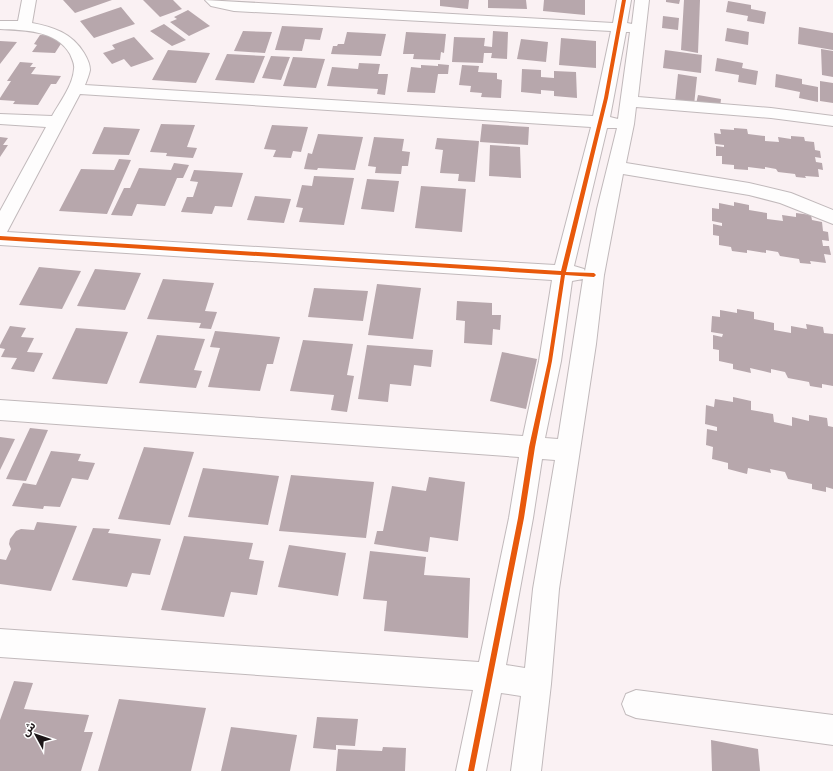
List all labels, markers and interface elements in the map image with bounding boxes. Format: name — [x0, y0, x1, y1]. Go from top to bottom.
north arrow — [16, 715, 56, 755]
text: ش — [18, 718, 39, 739]

